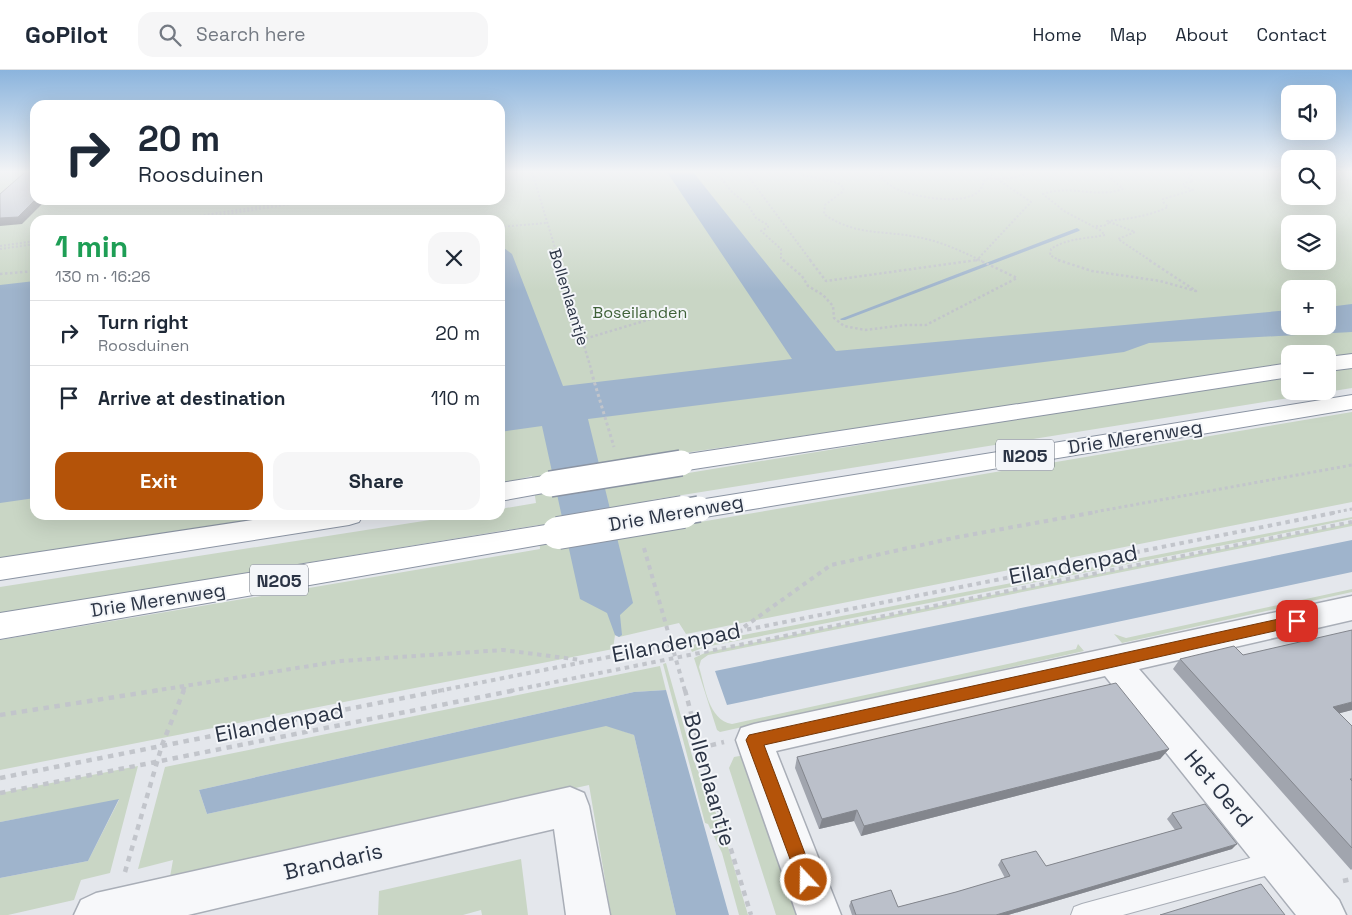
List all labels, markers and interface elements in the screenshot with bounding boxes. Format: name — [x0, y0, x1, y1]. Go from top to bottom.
search box — [138, 12, 488, 57]
text: GoPilot — [25, 19, 108, 50]
icon: search — [156, 21, 184, 49]
text: Search here — [196, 22, 306, 47]
text: Home — [1033, 23, 1082, 46]
text: Map — [1110, 23, 1147, 46]
text: About — [1175, 23, 1229, 46]
text: Contact — [1257, 23, 1327, 46]
map controls — [1281, 85, 1336, 400]
button: sound — [1281, 85, 1336, 140]
text: 20 m — [138, 117, 220, 161]
icon: right — [55, 120, 120, 185]
button: search — [1281, 150, 1336, 205]
text: Roosduinen — [138, 160, 264, 188]
button: layers — [1281, 215, 1336, 270]
text: 1 min — [55, 227, 128, 266]
button: close — [428, 232, 480, 284]
street label: Bollenlaantje — [544, 246, 594, 348]
text: 130 m · 16:26 — [55, 266, 151, 287]
button: + — [1281, 280, 1336, 335]
park label: Boseilanden — [593, 302, 687, 323]
text: Turn right — [98, 310, 188, 335]
icon: right — [55, 319, 83, 347]
text: 20 m — [435, 321, 480, 346]
text: Roosduinen — [98, 335, 189, 356]
button: − — [1281, 345, 1336, 400]
icon: arrive — [55, 384, 83, 412]
text: Arrive at destination — [98, 386, 286, 411]
text: 110 m — [431, 386, 480, 411]
street label: Drie Merenweg — [1066, 414, 1204, 460]
road number: N205 — [996, 440, 1054, 470]
button: Exit — [55, 452, 263, 510]
button: Share — [273, 452, 480, 510]
street label: Drie Merenweg — [607, 489, 745, 537]
street label: Eilandenpad — [1006, 538, 1140, 590]
road number: N205 — [250, 564, 308, 596]
street label: Drie Merenweg — [89, 577, 227, 623]
pin — [1276, 600, 1318, 642]
icon: arrive — [1283, 607, 1311, 635]
street label: Eilandenpad — [609, 616, 743, 668]
street label: Eilandenpad — [212, 696, 346, 748]
street label: Bollenlaantje — [678, 709, 742, 849]
street label: Het Oerd — [1179, 744, 1259, 832]
street label: Brandaris — [281, 836, 385, 886]
position arrow — [779, 853, 831, 905]

